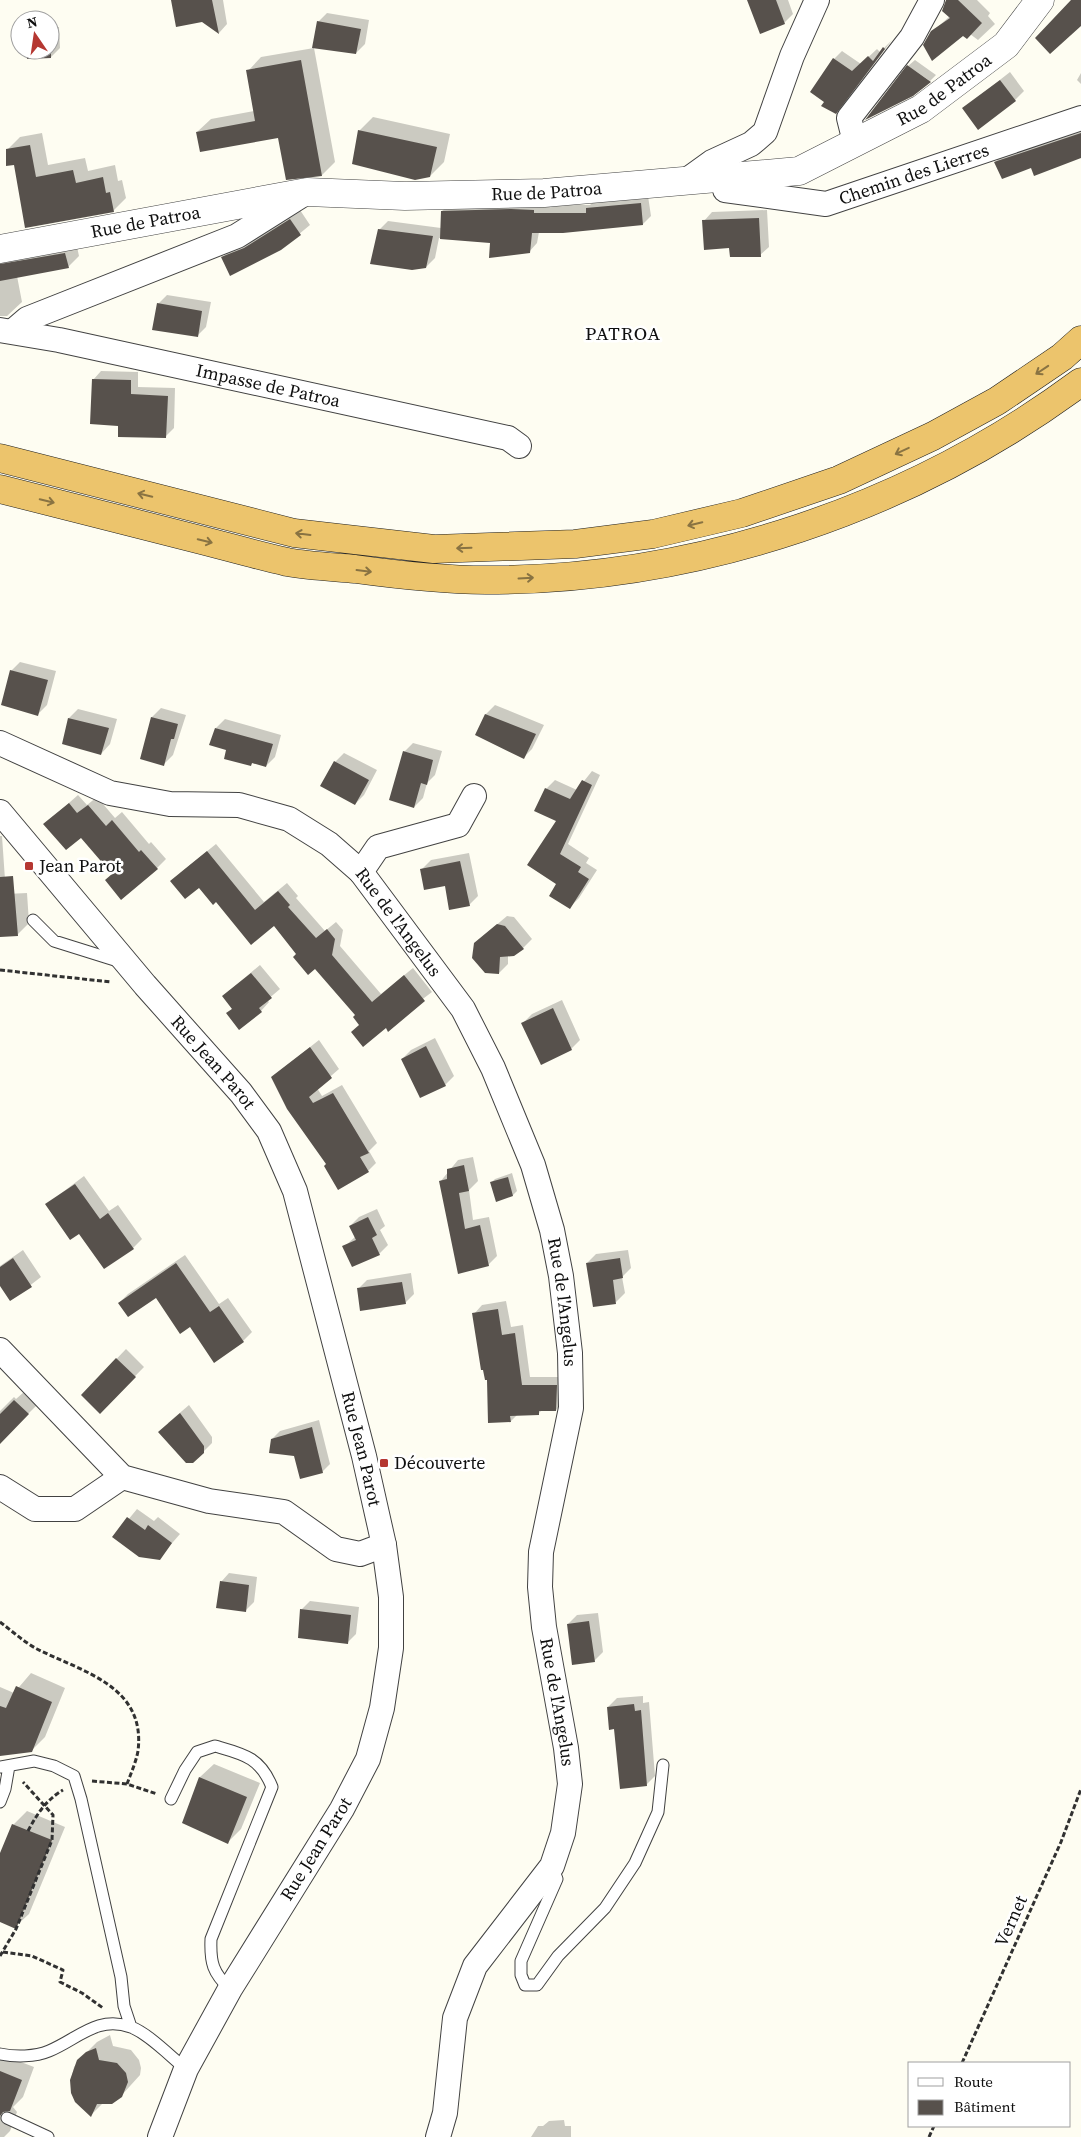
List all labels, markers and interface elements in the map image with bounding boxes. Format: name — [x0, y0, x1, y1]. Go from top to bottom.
north arrow — [10, 10, 60, 60]
text: N — [25, 11, 39, 33]
street label: Rue de Patroa — [892, 47, 997, 131]
street label: Chemin des Lierres — [836, 137, 992, 211]
street label: Rue de Patroa — [491, 175, 604, 206]
street label: Rue de Patroa — [89, 199, 203, 244]
district label: PATROA — [585, 320, 661, 346]
street label: Impasse de Patroa — [194, 357, 344, 413]
one-way arrow — [1036, 365, 1050, 375]
one-way arrow — [895, 446, 910, 456]
one-way arrow — [137, 490, 153, 499]
one-way arrow — [39, 497, 55, 506]
one-way arrow — [687, 520, 703, 529]
one-way arrow — [295, 529, 311, 539]
one-way arrow — [196, 537, 212, 546]
one-way arrow — [456, 544, 472, 553]
one-way arrow — [356, 566, 372, 576]
one-way arrow — [518, 573, 534, 582]
place label: Jean Parot — [38, 853, 121, 878]
marker: Jean Parot — [23, 860, 35, 872]
street label: Rue de l'Angelus — [350, 862, 448, 982]
street label: Rue Jean Parot — [166, 1010, 262, 1114]
street label: Rue de l'Angelus — [542, 1235, 583, 1367]
street label: Rue Jean Parot — [336, 1388, 388, 1509]
place label: Découverte — [394, 1450, 485, 1475]
marker: Découverte — [378, 1457, 390, 1469]
street label: Rue de l'Angelus — [534, 1636, 581, 1768]
street label: Rue Jean Parot — [274, 1792, 357, 1905]
street label: Vernet — [988, 1891, 1033, 1950]
legend — [908, 2062, 1071, 2127]
text: Route — [954, 2071, 993, 2092]
text: Bâtiment — [954, 2096, 1016, 2117]

